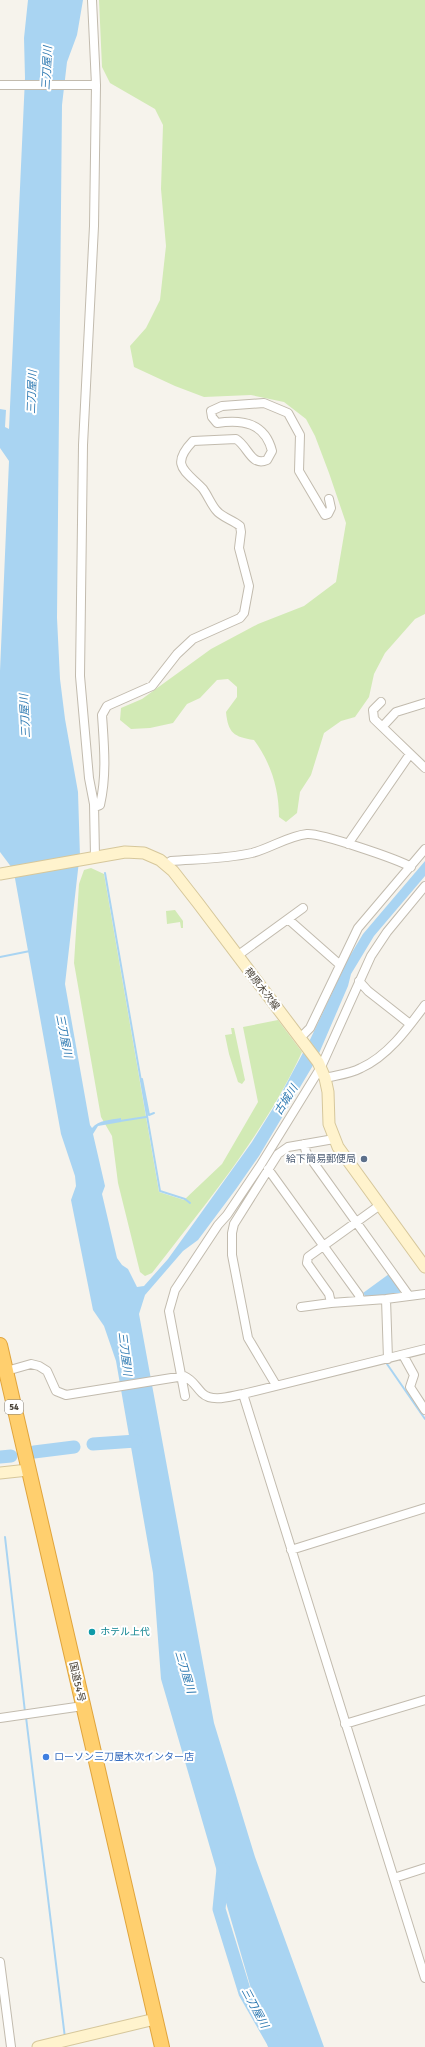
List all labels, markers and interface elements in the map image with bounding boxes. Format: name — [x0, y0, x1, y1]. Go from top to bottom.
water label: 三刀屋川 — [39, 45, 55, 90]
water label: 三刀屋川 — [25, 369, 39, 414]
water label: 三刀屋川 — [17, 693, 33, 738]
street label: 稗原木次線 — [242, 966, 282, 1012]
water label: 三刀屋川 — [53, 1013, 75, 1060]
water label: 古城川 — [272, 1082, 301, 1117]
place label: 給下簡易郵便局 — [286, 1153, 356, 1165]
marker: 給下簡易郵便局 — [359, 1154, 369, 1164]
water label: 三刀屋川 — [116, 1331, 134, 1378]
road number: 54 — [5, 1400, 23, 1414]
place label: ホテル上代 — [100, 1626, 150, 1638]
marker: ホテル上代 — [87, 1627, 97, 1637]
water label: 三刀屋川 — [172, 1649, 198, 1696]
street label: 国道54号 — [67, 1661, 87, 1703]
place label: ローソン三刀屋木次インター店 — [54, 1751, 194, 1763]
marker: ローソン三刀屋木次インター店 — [41, 1752, 51, 1762]
water label: 三刀屋川 — [239, 1986, 272, 2031]

